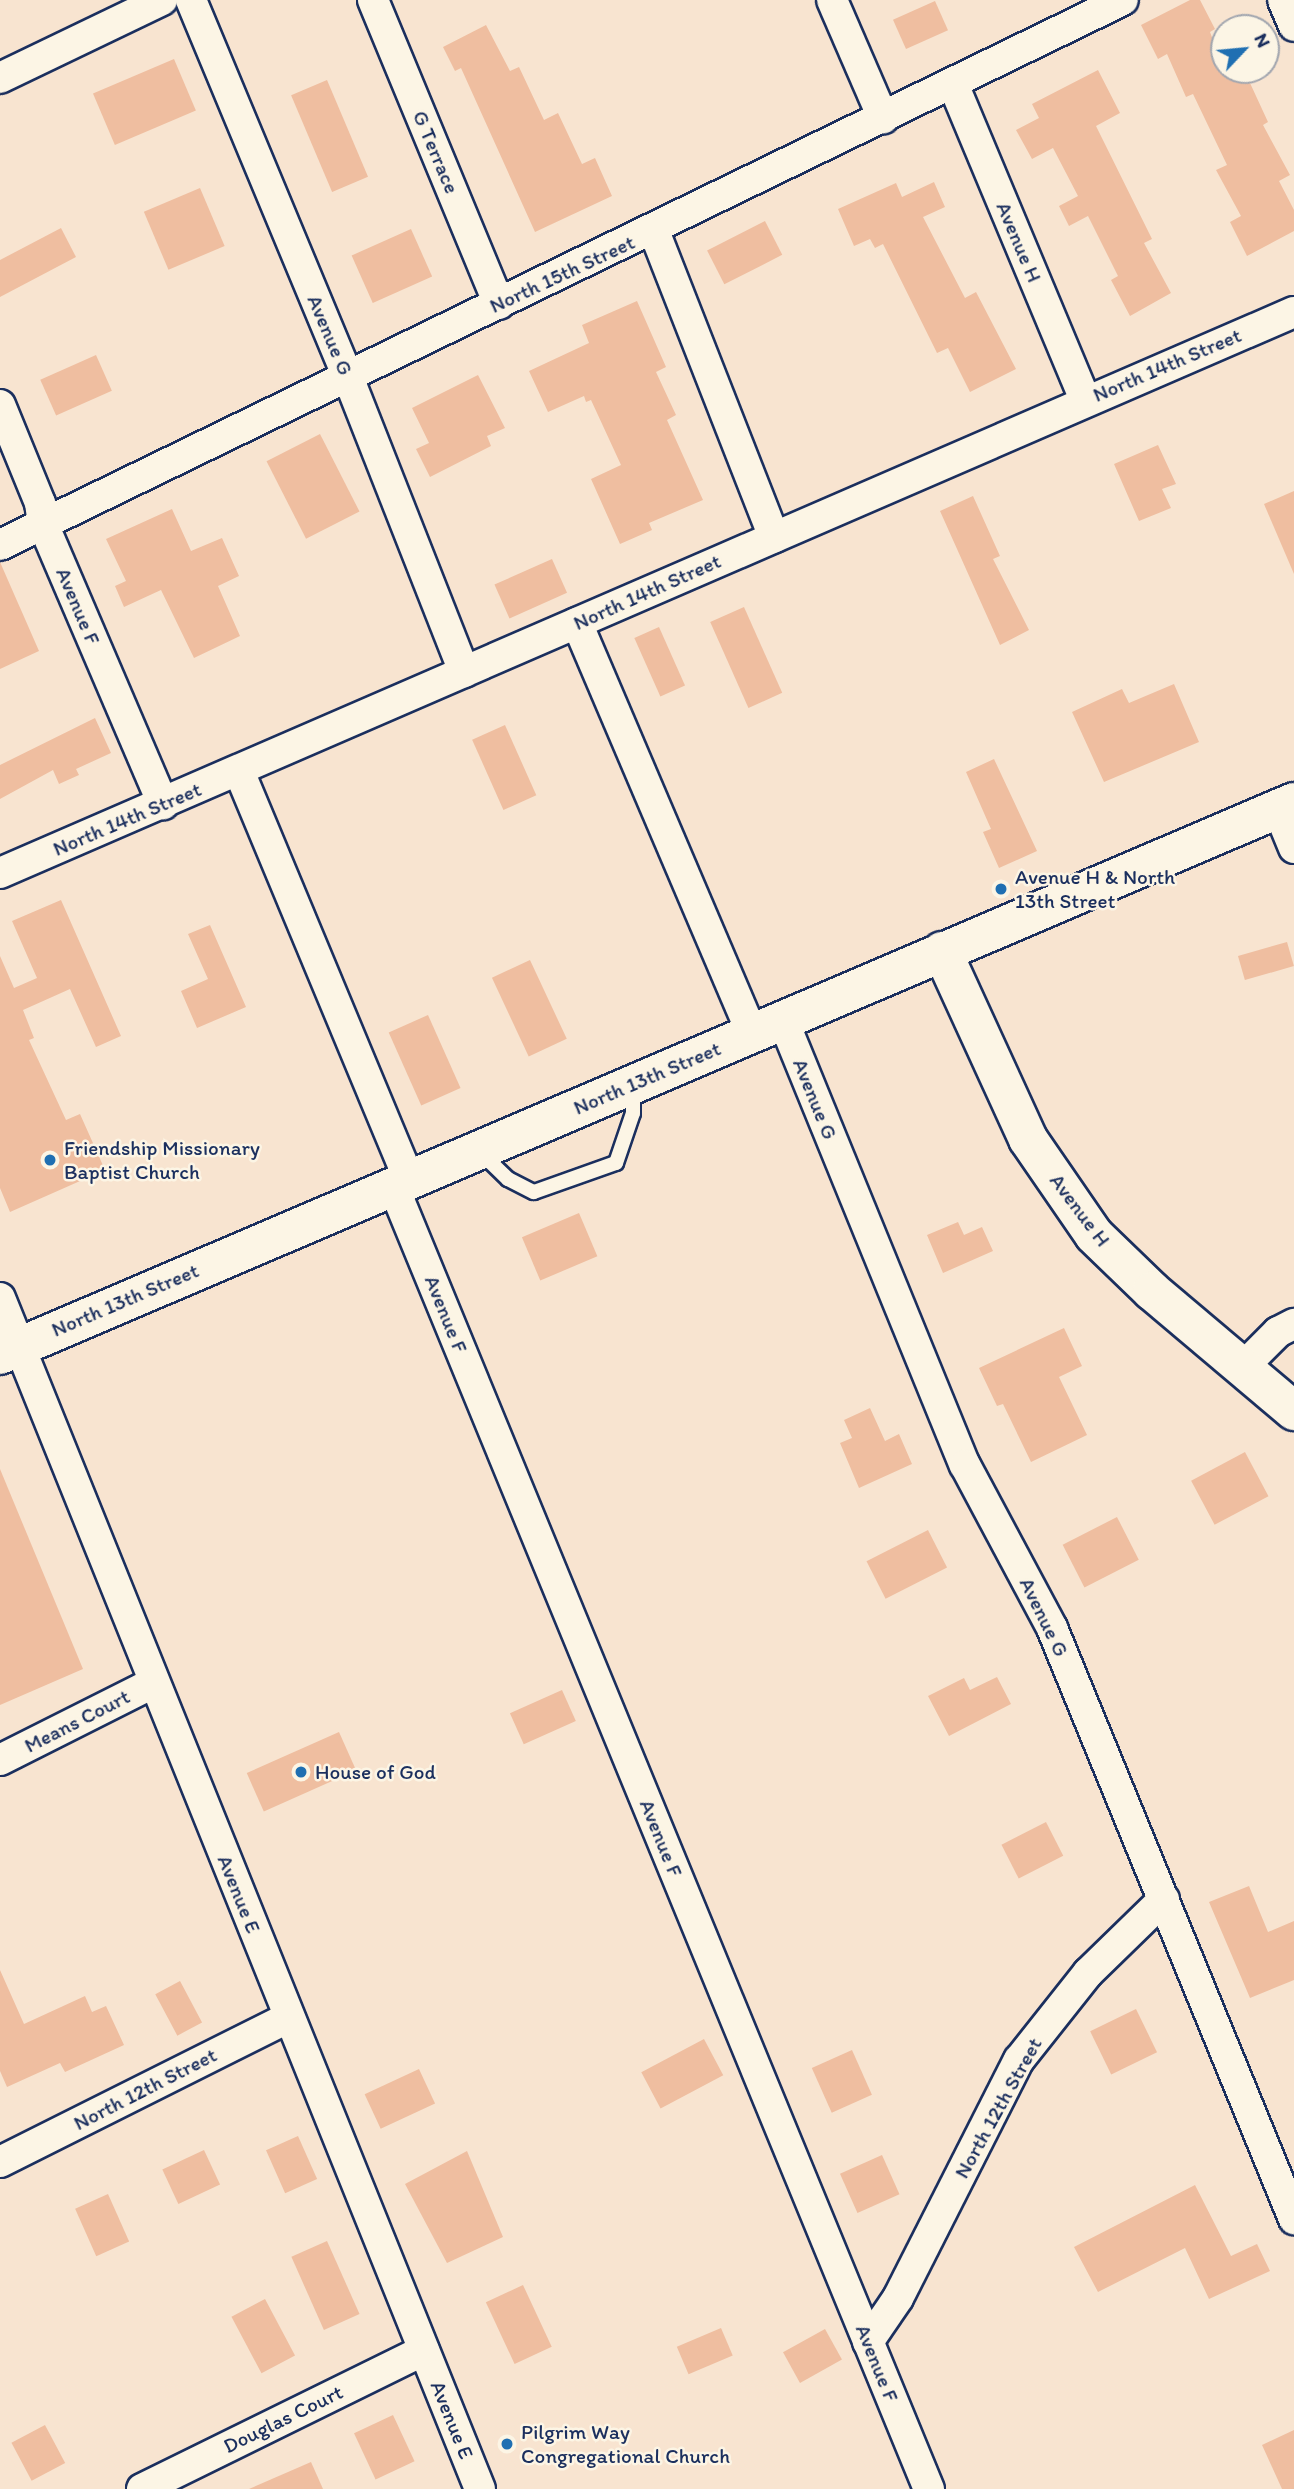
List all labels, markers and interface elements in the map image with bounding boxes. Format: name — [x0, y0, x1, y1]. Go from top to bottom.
north arrow — [1210, 14, 1280, 84]
text: N — [1249, 30, 1276, 51]
street label: G Terrace — [408, 108, 464, 196]
street label: Avenue H — [991, 198, 1047, 286]
street label: North 15th Street — [486, 229, 638, 319]
street label: Avenue G — [302, 291, 358, 379]
street label: North 14th Street — [1089, 322, 1245, 408]
street label: North 14th Street — [570, 548, 724, 636]
street label: Avenue F — [51, 564, 105, 648]
street label: North 14th Street — [49, 776, 205, 862]
place label: Avenue H & North 13th Street — [1015, 864, 1175, 914]
marker: Avenue H & North 13th Street — [993, 881, 1009, 897]
street label: North 13th Street — [570, 1036, 724, 1120]
street label: Avenue G — [787, 1055, 843, 1143]
place label: Friendship Missionary Baptist Church — [64, 1135, 260, 1185]
marker: Friendship Missionary Baptist Church — [42, 1152, 58, 1168]
street label: Avenue H — [1044, 1169, 1116, 1251]
street label: North 13th Street — [48, 1258, 202, 1342]
street label: Avenue F — [419, 1272, 473, 1356]
street label: Avenue G — [1014, 1573, 1074, 1661]
street label: Means Court — [20, 1684, 134, 1758]
place label: House of God — [315, 1759, 436, 1785]
marker: House of God — [293, 1764, 309, 1780]
street label: Avenue F — [634, 1796, 688, 1880]
street label: Avenue E — [212, 1851, 266, 1937]
street label: North 12th Street — [949, 2033, 1047, 2183]
street label: North 12th Street — [69, 2042, 221, 2136]
street label: Avenue F — [850, 2321, 904, 2405]
street label: Avenue E — [425, 2377, 479, 2463]
street label: Douglas Court — [219, 2379, 347, 2459]
place label: Pilgrim Way Congregational Church — [521, 2419, 731, 2469]
marker: Pilgrim Way Congregational Church — [499, 2436, 515, 2452]

